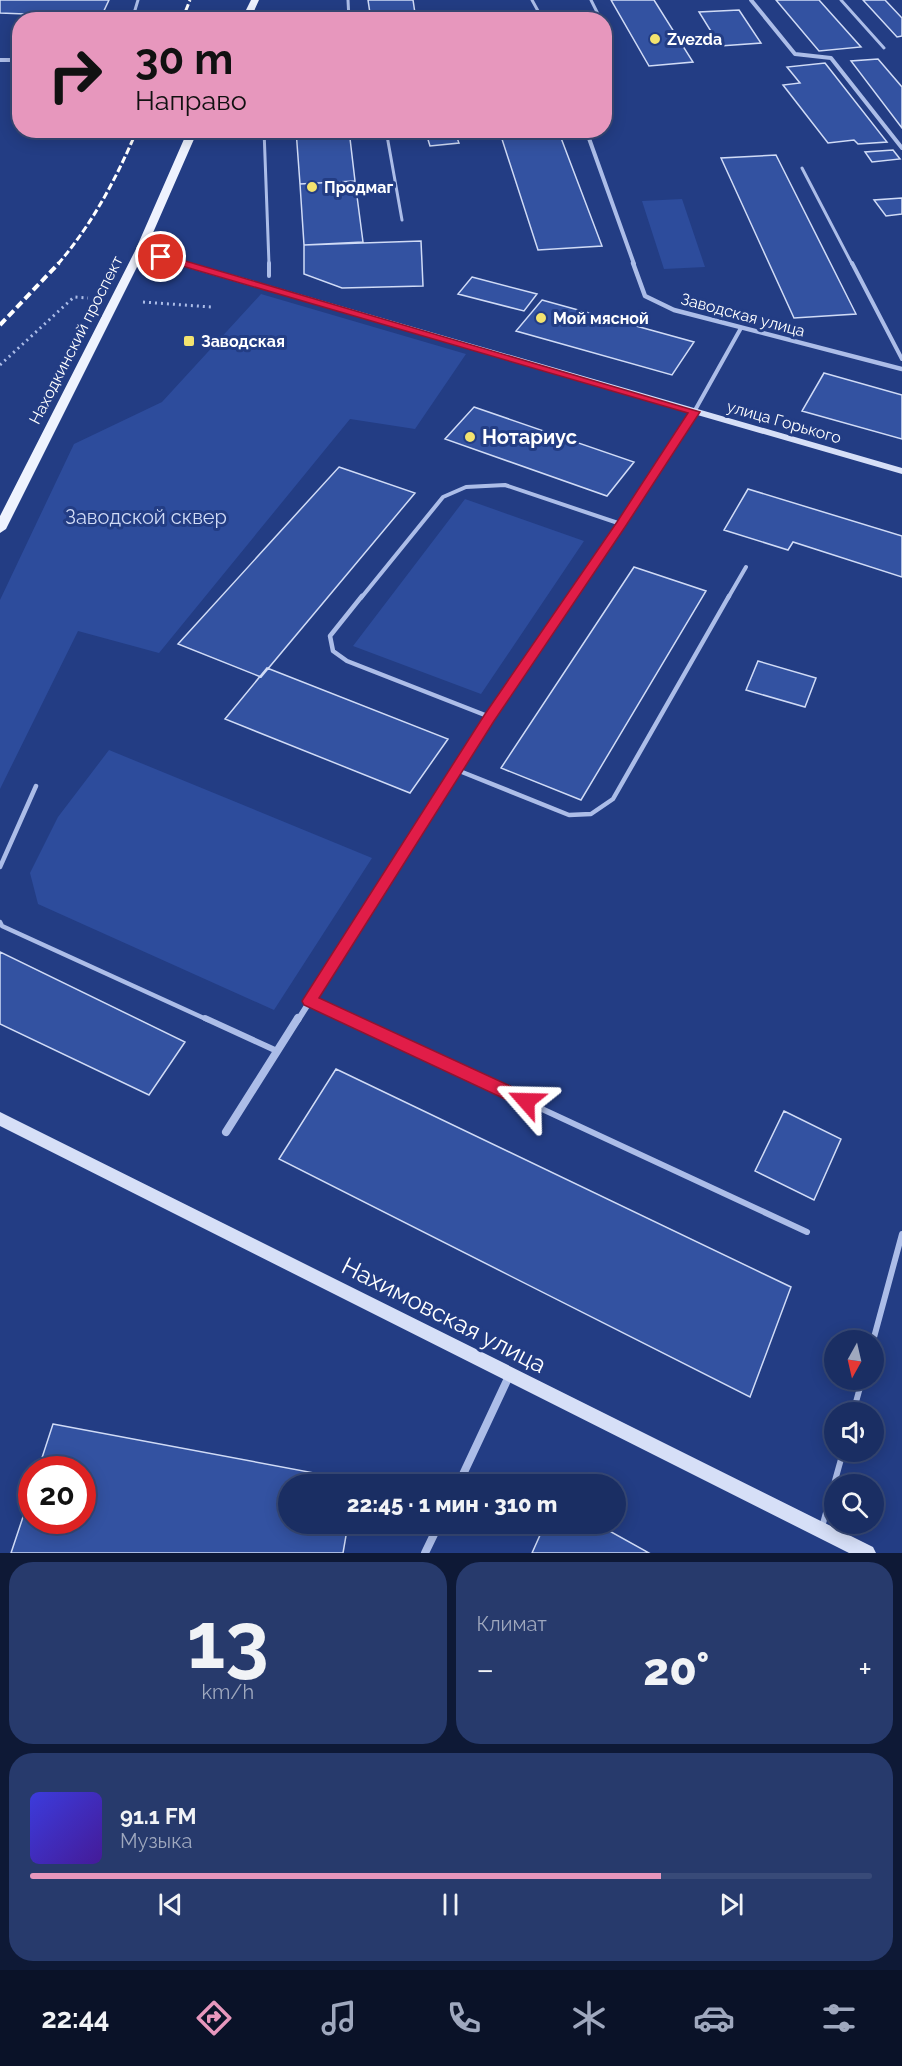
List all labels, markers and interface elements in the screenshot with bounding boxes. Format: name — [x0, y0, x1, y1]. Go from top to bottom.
place label: Zvezda — [667, 30, 722, 49]
marker: Zvezda — [648, 32, 662, 46]
text: 30 m — [135, 35, 233, 84]
icon: right — [36, 36, 114, 114]
text: Направо — [135, 85, 247, 116]
place label: Продмаг — [324, 178, 393, 197]
marker: Продмаг — [305, 180, 319, 194]
pin — [135, 231, 186, 282]
icon: arrive — [144, 240, 177, 273]
street label: Находкинский проспект — [25, 252, 127, 427]
street label: Заводская улица — [679, 289, 807, 341]
place label: Мой мясной — [553, 309, 649, 328]
marker: Мой мясной — [534, 311, 548, 325]
place label: Заводская — [201, 332, 285, 351]
marker: Заводская — [182, 334, 196, 348]
street label: улица Горького — [725, 397, 843, 447]
place label: Нотариус — [482, 425, 577, 449]
marker: Нотариус — [463, 430, 477, 444]
park label: Заводской сквер — [65, 505, 227, 529]
position arrow — [494, 1069, 558, 1133]
street label: Нахимовская улица — [337, 1251, 551, 1379]
north arrow — [824, 1330, 884, 1390]
map controls — [824, 1330, 884, 1534]
button: sound — [824, 1402, 884, 1462]
speed limit sign: 20 — [18, 1456, 96, 1534]
button: search — [824, 1474, 884, 1534]
text: 22:45 · 1 мин · 310 m — [347, 1491, 557, 1517]
text: 13 — [187, 1595, 269, 1686]
text: Климат — [477, 1612, 547, 1636]
text: 20° — [643, 1643, 709, 1696]
text: − — [477, 1650, 494, 1689]
text: + — [858, 1650, 872, 1689]
text: km/h — [201, 1680, 254, 1704]
text: 91.1 FM — [120, 1803, 197, 1829]
text: Музыка — [120, 1829, 192, 1853]
icon: previous — [154, 1888, 187, 1921]
icon: pause — [434, 1888, 467, 1921]
icon: next — [715, 1888, 748, 1921]
icon: directions — [193, 1997, 235, 2039]
icon: music — [318, 1997, 360, 2039]
icon: phone — [443, 1997, 485, 2039]
icon: climate — [568, 1997, 610, 2039]
icon: car — [693, 1997, 735, 2039]
icon: filters — [818, 1997, 860, 2039]
text: 22:44 — [42, 2003, 110, 2034]

